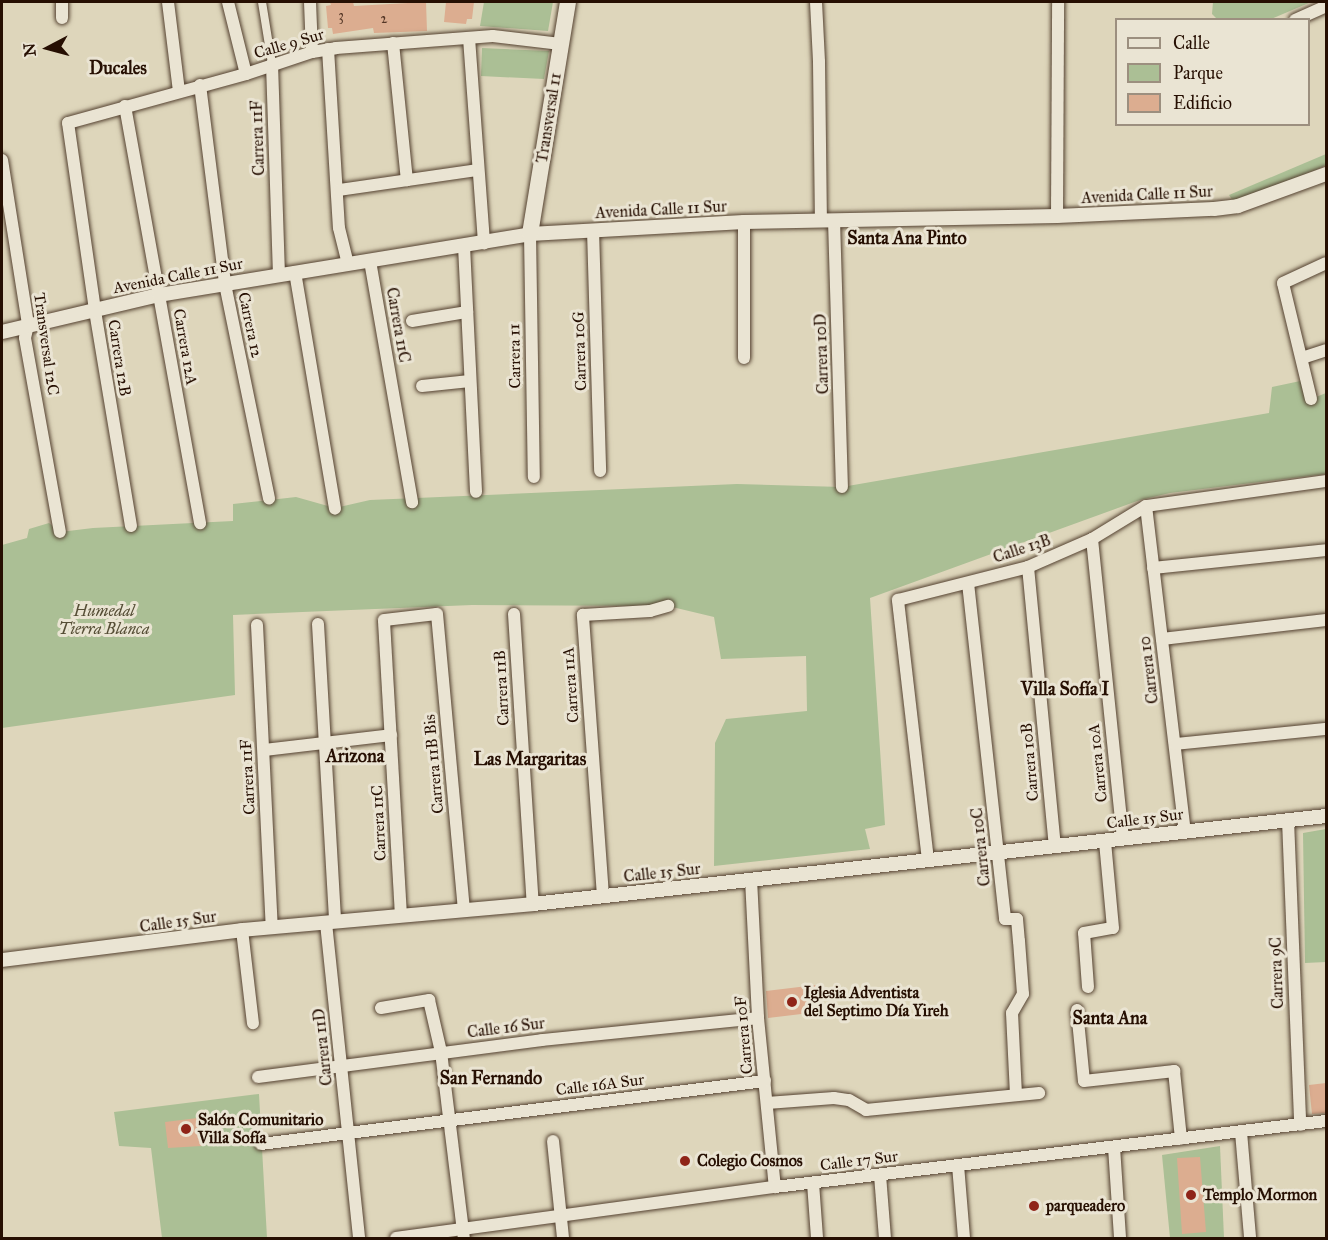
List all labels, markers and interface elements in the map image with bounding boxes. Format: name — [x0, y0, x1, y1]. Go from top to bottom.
house number: 3 — [338, 8, 344, 24]
house number: 2 — [381, 11, 387, 27]
north arrow — [18, 18, 78, 78]
legend — [1115, 18, 1310, 126]
street label: Calle 9 Sur — [252, 25, 326, 63]
text: Calle — [1173, 32, 1210, 54]
text: N — [19, 42, 40, 58]
district label: Ducales — [89, 57, 147, 79]
text: Parque — [1173, 62, 1223, 84]
street label: Transversal 11 — [532, 72, 566, 164]
text: Edificio — [1173, 92, 1232, 114]
street label: Carrera 11F — [247, 100, 269, 176]
street label: Avenida Calle 11 Sur — [1081, 182, 1213, 208]
street label: Avenida Calle 11 Sur — [595, 197, 727, 223]
district label: Santa Ana Pinto — [847, 227, 967, 249]
street label: Avenida Calle 11 Sur — [112, 254, 244, 298]
street label: Carrera 11C — [382, 286, 414, 364]
street label: Carrera 12 — [234, 290, 266, 360]
street label: Transversal 12C — [29, 291, 63, 397]
street label: Carrera 12A — [169, 307, 201, 387]
street label: Carrera 10G — [569, 311, 591, 391]
street label: Carrera 10D — [811, 313, 833, 395]
street label: Carrera 12B — [103, 318, 135, 398]
street label: Carrera 11 — [505, 323, 525, 389]
street label: Calle 13B — [991, 531, 1053, 567]
park label: Humedal Tierra Blanca — [58, 601, 150, 639]
street label: Carrera 10 — [1135, 635, 1163, 705]
street label: Carrera 11A — [559, 647, 583, 723]
street label: Carrera 11B — [490, 650, 514, 726]
district label: Villa Sofía I — [1021, 678, 1109, 700]
street label: Carrera 11B Bis — [420, 713, 448, 815]
street label: Carrera 10B — [1017, 722, 1043, 802]
street label: Carrera 10A — [1084, 723, 1112, 803]
street label: Carrera 11F — [236, 739, 260, 815]
district label: Arizona — [326, 745, 384, 767]
district label: Las Margaritas — [474, 748, 586, 770]
street label: Carrera 11C — [367, 785, 391, 861]
street label: Calle 15 Sur — [1106, 805, 1184, 833]
street label: Carrera 10C — [967, 807, 995, 887]
street label: Calle 15 Sur — [623, 859, 701, 887]
street label: Calle 15 Sur — [138, 907, 218, 937]
street label: Carrera 9C — [1266, 937, 1288, 1009]
place label: Iglesia Adventista del Septimo Día Yireh — [804, 983, 949, 1021]
street label: Carrera 10F — [731, 995, 757, 1075]
marker: Iglesia Adventista del Septimo Día Yireh — [785, 995, 799, 1009]
street label: Carrera 11D — [309, 1007, 337, 1087]
district label: Santa Ana — [1073, 1007, 1147, 1029]
street label: Calle 16 Sur — [466, 1014, 546, 1042]
district label: San Fernando — [440, 1067, 542, 1089]
street label: Calle 16A Sur — [555, 1070, 645, 1100]
place label: Salón Comunitario Villa Sofía — [198, 1110, 323, 1148]
marker: Salón Comunitario Villa Sofía — [179, 1122, 193, 1136]
street label: Calle 17 Sur — [819, 1147, 899, 1175]
place label: Colegio Cosmos — [697, 1151, 803, 1171]
marker: Colegio Cosmos — [678, 1154, 692, 1168]
place label: Templo Mormon — [1203, 1185, 1317, 1205]
marker: Templo Mormon — [1184, 1188, 1198, 1202]
place label: parqueadero — [1046, 1196, 1125, 1216]
marker: parqueadero — [1027, 1199, 1041, 1213]

